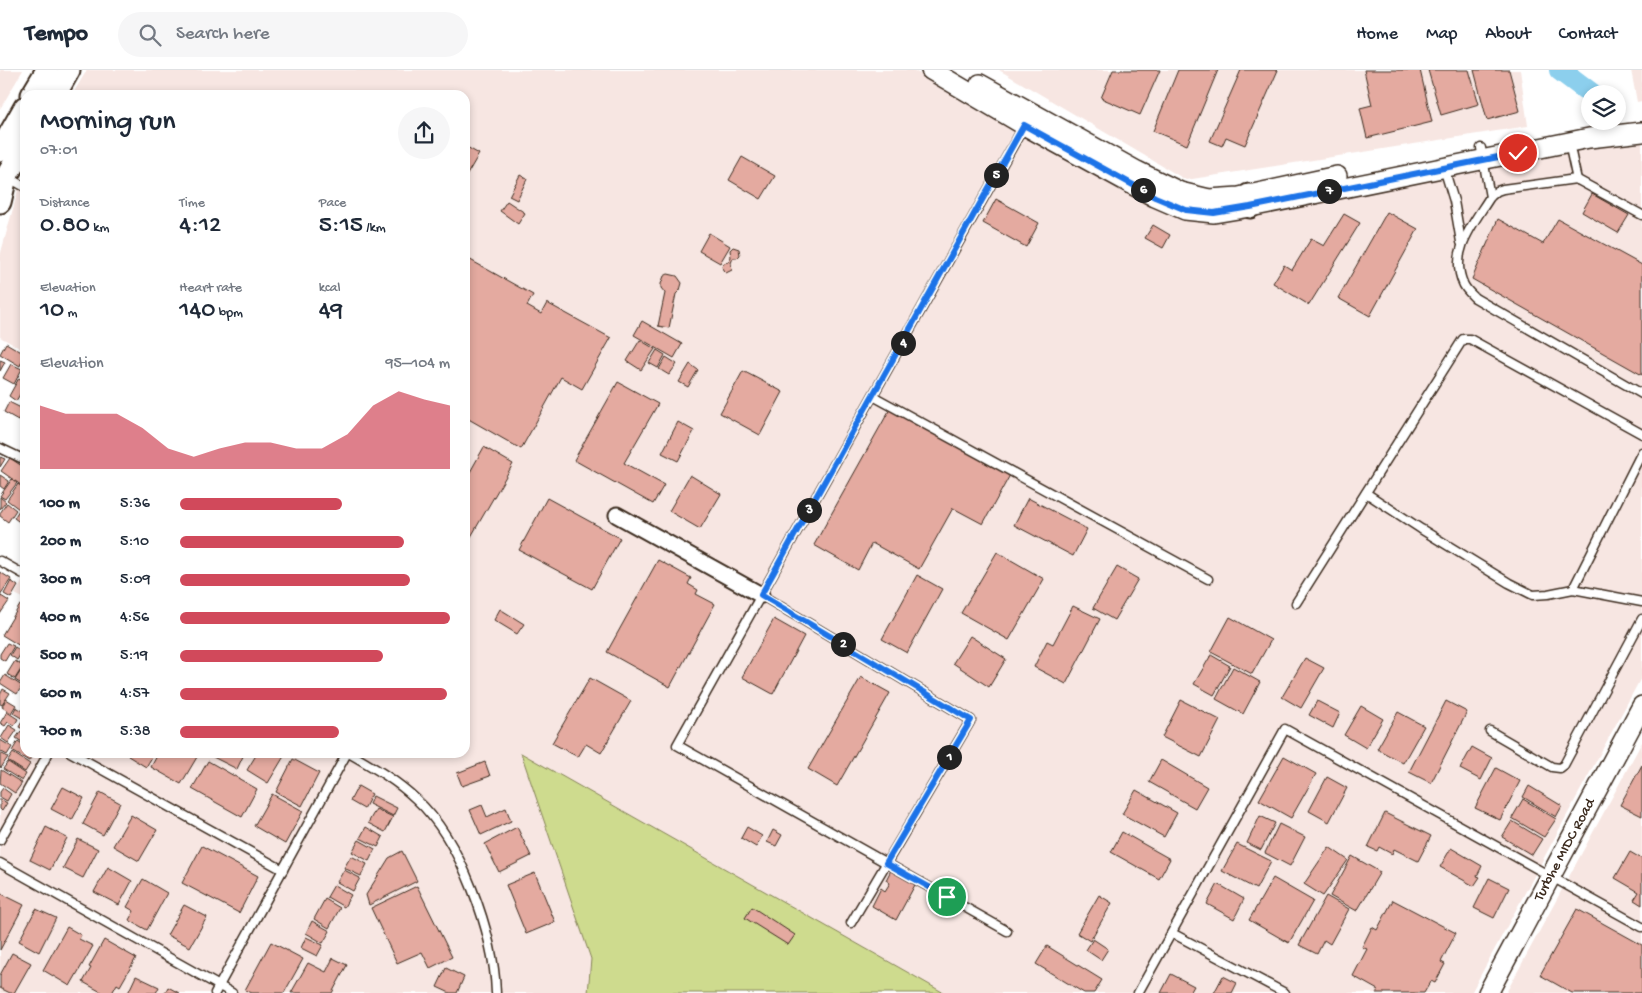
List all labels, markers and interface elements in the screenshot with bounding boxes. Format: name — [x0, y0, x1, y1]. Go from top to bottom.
search box — [118, 12, 468, 57]
text: Tempo — [25, 20, 88, 49]
icon: search — [136, 21, 164, 49]
text: Search here — [176, 23, 270, 46]
text: Home — [1356, 24, 1398, 45]
text: Map — [1426, 24, 1457, 45]
text: About — [1485, 24, 1531, 45]
text: Contact — [1559, 24, 1617, 45]
map controls — [1581, 85, 1626, 130]
button: layers — [1581, 85, 1626, 130]
text: Morning run — [40, 106, 175, 139]
button: share — [398, 107, 450, 159]
pin — [1497, 132, 1539, 174]
icon: check — [1504, 139, 1532, 167]
text: 07:01 — [40, 142, 78, 161]
pin: 5 — [984, 162, 1008, 188]
text: 5 — [993, 167, 1000, 184]
pin: 6 — [1130, 178, 1156, 202]
pin: 7 — [1316, 178, 1342, 204]
text: 6 — [1140, 182, 1147, 199]
text: 7 — [1326, 183, 1333, 200]
text: Distance — [40, 195, 89, 212]
text: Time — [179, 195, 205, 212]
text: Pace — [319, 195, 346, 212]
text: 0.80 — [40, 212, 90, 241]
text: 4:12 — [179, 212, 221, 241]
text: 5:15 — [319, 212, 363, 241]
text: km — [90, 220, 109, 237]
text: /km — [363, 220, 386, 237]
text: Elevation — [40, 280, 96, 297]
text: Heart rate — [179, 280, 242, 297]
text: kcal — [319, 280, 341, 297]
text: 10 — [40, 297, 64, 326]
text: 140 — [179, 297, 215, 326]
text: 49 — [319, 297, 343, 326]
text: m — [64, 305, 78, 322]
text: bpm — [215, 305, 243, 322]
pin: 4 — [890, 330, 916, 356]
text: 4 — [900, 335, 907, 352]
text: Elevation — [40, 355, 104, 374]
text: 95–104 m — [386, 355, 450, 374]
text: 100 m — [40, 495, 80, 514]
text: 5:36 — [120, 495, 150, 514]
pin: 3 — [796, 498, 822, 522]
text: 3 — [806, 502, 813, 519]
text: 200 m — [40, 533, 81, 552]
text: 5:10 — [120, 533, 149, 552]
text: 300 m — [40, 571, 82, 590]
text: 5:09 — [120, 571, 151, 590]
text: 400 m — [40, 609, 81, 628]
text: 4:56 — [120, 609, 149, 628]
pin: 2 — [830, 632, 856, 656]
text: 2 — [840, 636, 847, 653]
text: 500 m — [40, 647, 82, 666]
text: 5:19 — [120, 647, 148, 666]
text: 600 m — [40, 685, 81, 704]
text: 4:57 — [120, 685, 149, 704]
text: 700 m — [40, 723, 82, 742]
text: 5:38 — [120, 723, 151, 742]
pin: 1 — [936, 744, 962, 770]
text: 1 — [947, 749, 952, 766]
street label: Turbhe MIDC Road — [1530, 795, 1600, 905]
pin — [926, 876, 968, 918]
icon: arrive — [933, 883, 961, 911]

